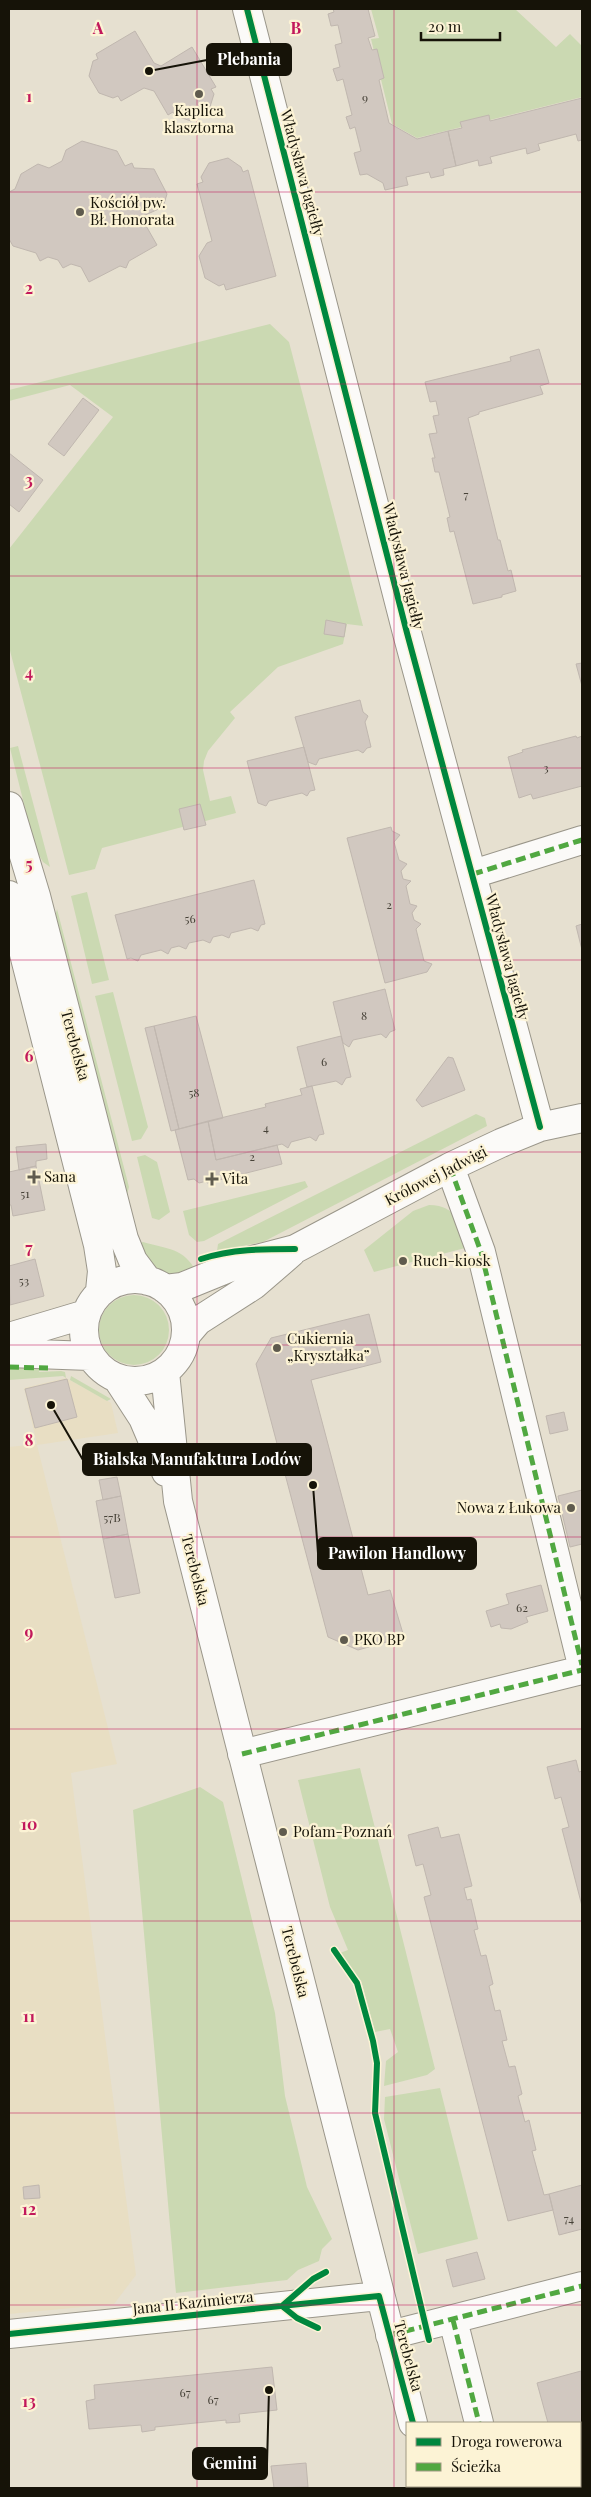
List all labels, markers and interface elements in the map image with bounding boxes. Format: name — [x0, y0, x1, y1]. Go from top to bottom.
scale bar — [421, 10, 500, 42]
text: 20 m — [428, 16, 462, 36]
text: A — [92, 17, 104, 38]
text: B — [291, 17, 302, 38]
callout: Plebania — [207, 44, 291, 75]
text: Plebania — [217, 48, 282, 69]
text: 1 — [26, 85, 32, 106]
marker: Kaplica klasztorna — [193, 88, 205, 100]
house number: 9 — [362, 89, 368, 105]
place label: Kaplica klasztorna — [164, 100, 235, 137]
street label: Władysława Jagiełły — [276, 106, 330, 239]
place label: Kościół pw. Bł. Honorata — [90, 192, 175, 229]
marker: Kościół pw. Bł. Honorata — [74, 206, 86, 218]
text: 2 — [25, 277, 33, 298]
text: 3 — [25, 469, 33, 490]
house number: 7 — [464, 486, 469, 502]
street label: Władysława Jagiełły — [378, 499, 430, 632]
text: 4 — [25, 661, 33, 682]
house number: 3 — [543, 759, 549, 775]
text: 5 — [25, 853, 33, 874]
street label: Władysława Jagiełły — [481, 890, 535, 1023]
house number: 2 — [386, 896, 392, 912]
house number: 56 — [184, 910, 196, 926]
street label: Terebelska — [57, 1007, 95, 1083]
house number: 8 — [361, 1007, 367, 1023]
text: 6 — [25, 1045, 34, 1066]
house number: 6 — [321, 1053, 327, 1069]
house number: 58 — [188, 1084, 200, 1100]
house number: 4 — [263, 1119, 269, 1135]
street label: Królowej Jadwigi — [381, 1140, 491, 1210]
house number: 2 — [249, 1148, 255, 1164]
place label: Sana — [44, 1166, 77, 1186]
place label: Vita — [221, 1168, 249, 1188]
marker: Sana — [28, 1171, 40, 1183]
marker: Vita — [206, 1173, 218, 1185]
house number: 51 — [20, 1185, 30, 1201]
text: 7 — [25, 1237, 33, 1258]
place label: Ruch-kiosk — [413, 1250, 491, 1270]
marker: Ruch-kiosk — [397, 1255, 409, 1267]
house number: 53 — [19, 1272, 29, 1288]
place label: Cukiernia „Kryształka” — [287, 1328, 370, 1365]
marker: Cukiernia „Kryształka” — [271, 1342, 283, 1354]
text: 8 — [25, 1429, 34, 1450]
callout: Bialska Manufaktura Lodów — [83, 1444, 311, 1475]
text: Bialska Manufaktura Lodów — [93, 1448, 301, 1469]
place label: Nowa z Łukowa — [457, 1497, 562, 1517]
marker: Nowa z Łukowa — [565, 1502, 577, 1514]
house number: 57B — [103, 1509, 121, 1525]
street label: Terebelska — [177, 1532, 215, 1608]
callout: Pawilon Handlowy — [318, 1538, 476, 1569]
text: Pawilon Handlowy — [328, 1542, 467, 1563]
house number: 62 — [516, 1599, 528, 1615]
text: 9 — [25, 1621, 34, 1642]
place label: PKO BP — [354, 1629, 405, 1649]
marker: PKO BP — [338, 1634, 350, 1646]
text: 10 — [21, 1813, 37, 1834]
place label: Pofam-Poznań — [293, 1821, 392, 1841]
marker: Pofam-Poznań — [277, 1826, 289, 1838]
street label: Terebelska — [277, 1924, 315, 2000]
text: 11 — [23, 2005, 35, 2026]
text: 12 — [22, 2198, 36, 2219]
house number: 74 — [564, 2210, 574, 2226]
street label: Jana II Kazimierza — [131, 2286, 255, 2318]
street label: Terebelska — [390, 2318, 428, 2394]
house number: 67 — [179, 2384, 191, 2400]
text: 13 — [22, 2390, 36, 2411]
house number: 67 — [207, 2391, 219, 2407]
legend — [406, 2422, 581, 2487]
text: Droga rowerowa — [451, 2431, 563, 2451]
callout: Gemini — [193, 2448, 267, 2479]
text: Gemini — [203, 2452, 257, 2473]
text: Ścieżka — [451, 2456, 502, 2476]

